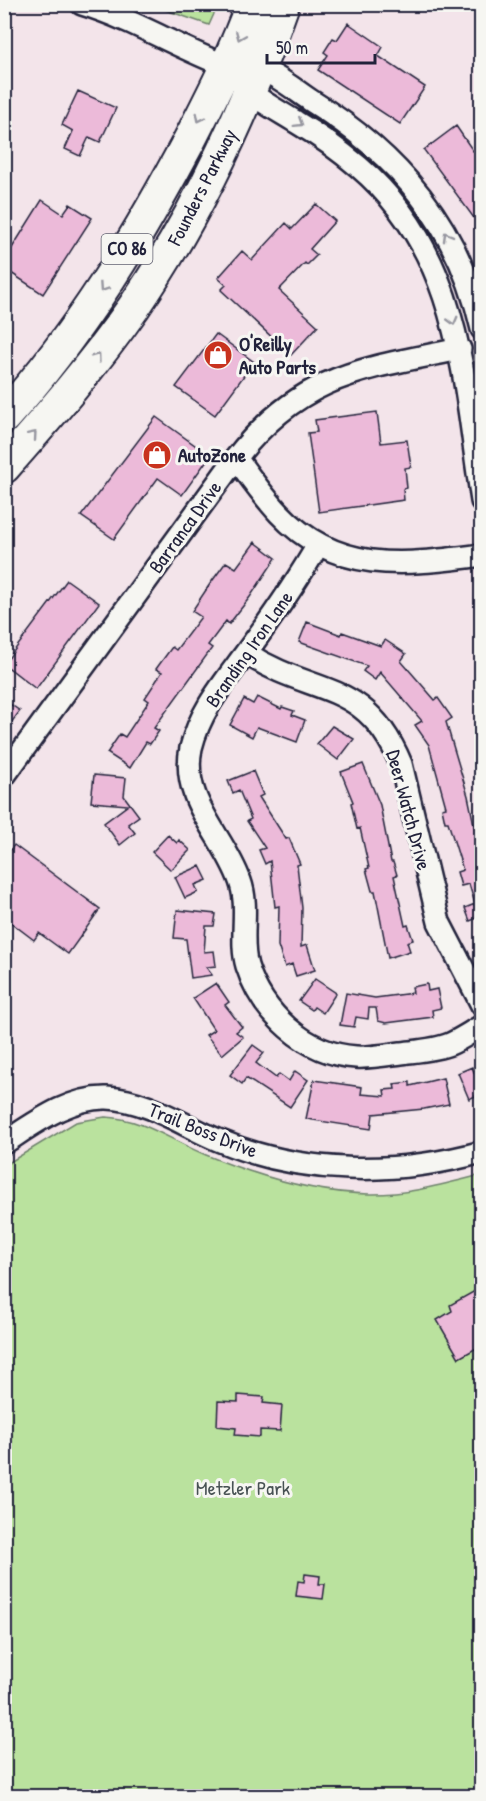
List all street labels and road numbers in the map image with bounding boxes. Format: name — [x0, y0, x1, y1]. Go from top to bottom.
street label: Founders Parkway — [160, 124, 243, 251]
road number: CO 86 — [102, 234, 152, 264]
street label: Barranca Drive — [142, 475, 227, 578]
street label: Branding Iron Lane — [199, 585, 299, 712]
street label: Deer Watch Drive — [381, 747, 438, 873]
street label: Trail Boss Drive — [145, 1095, 262, 1164]

